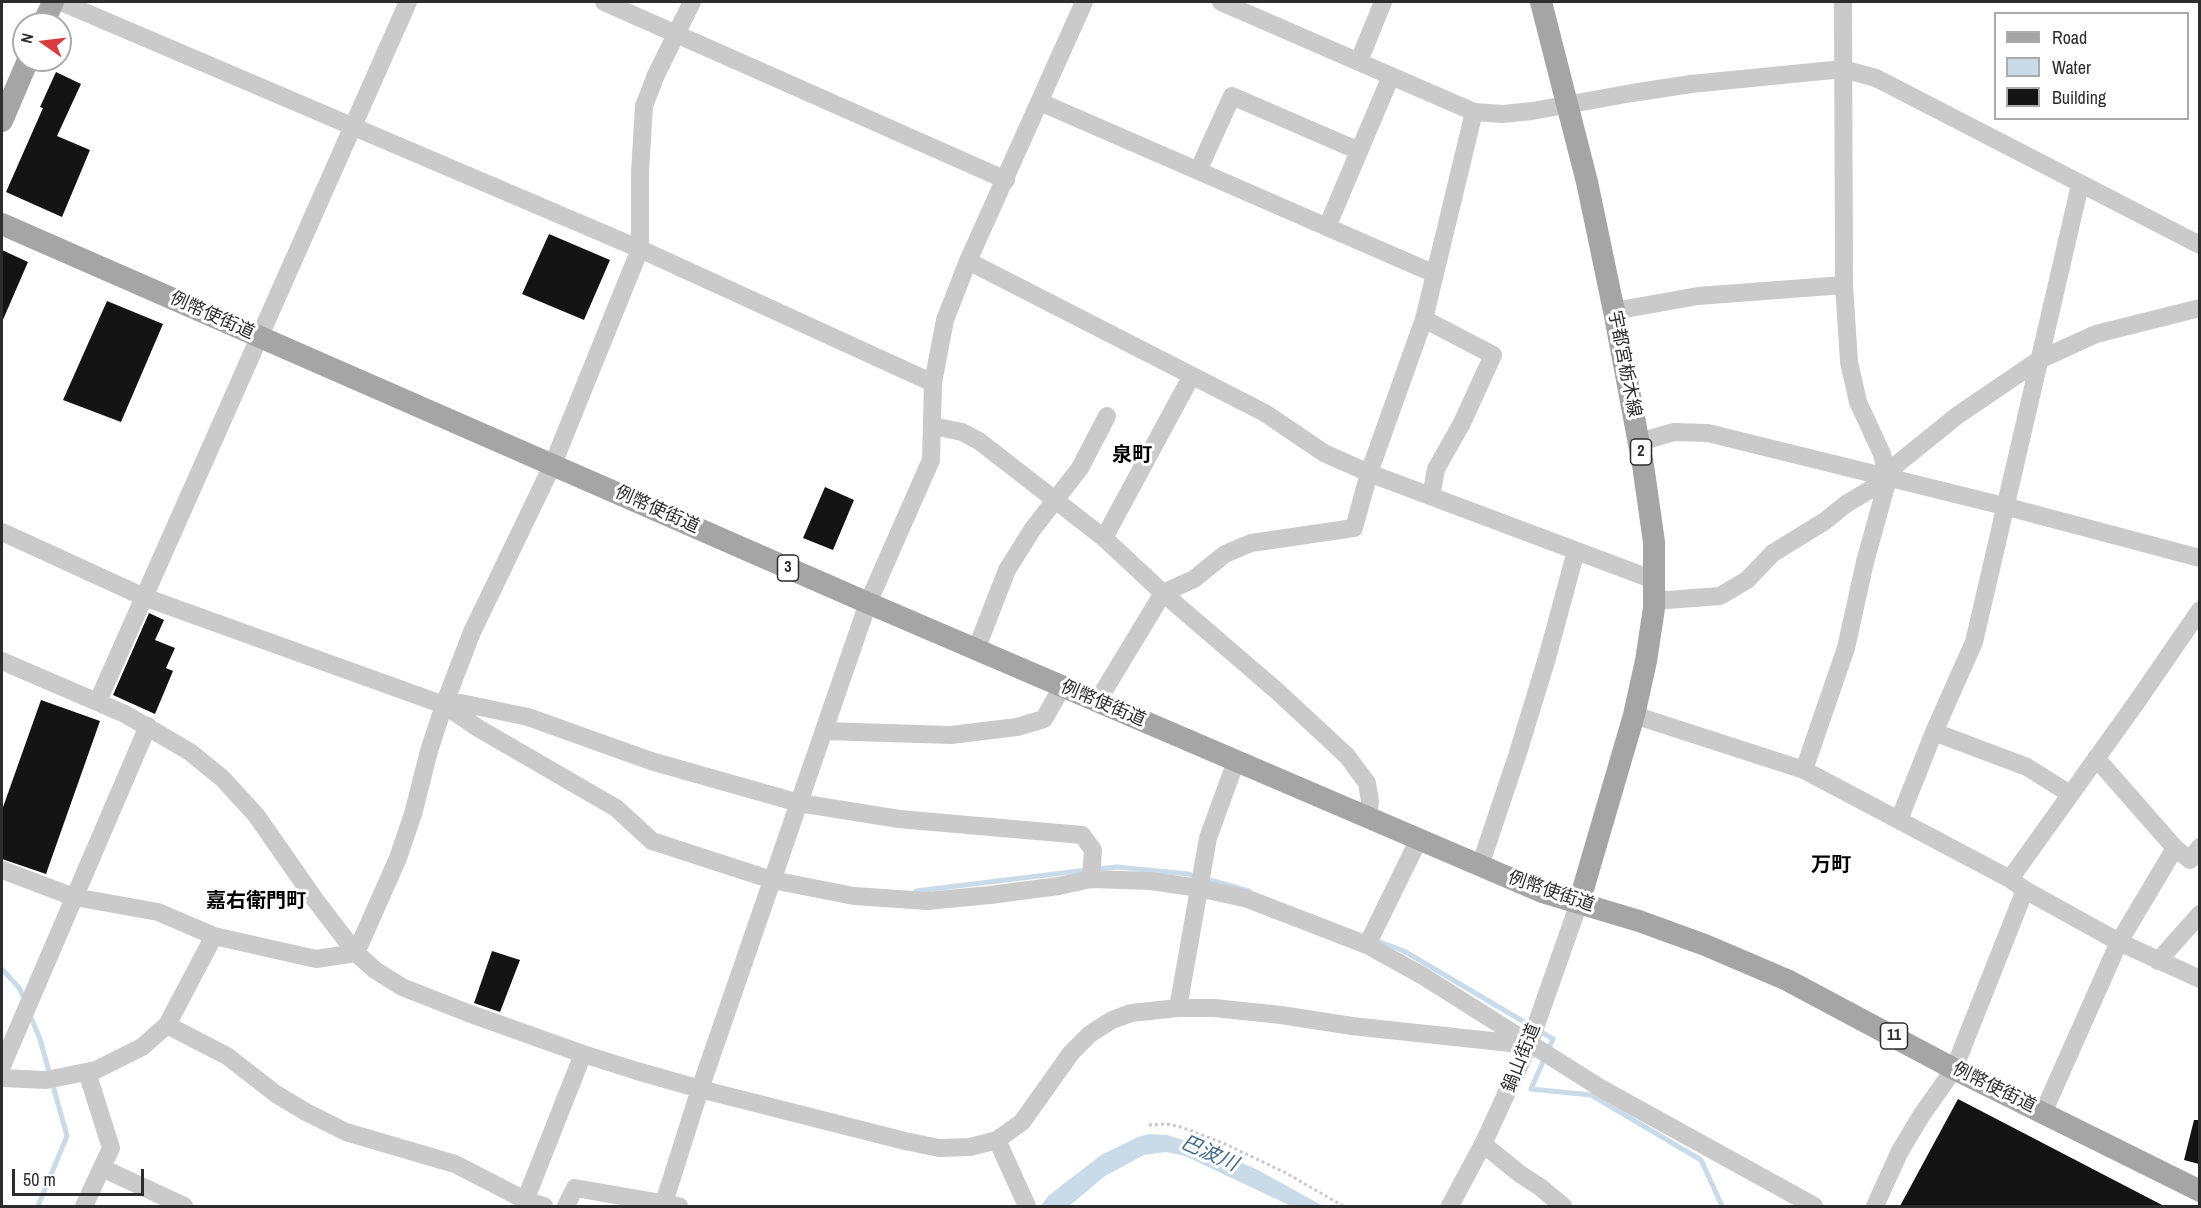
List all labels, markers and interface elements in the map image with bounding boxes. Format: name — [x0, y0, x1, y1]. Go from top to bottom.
north arrow — [12, 12, 72, 72]
legend — [1994, 12, 2189, 120]
text: Road — [2052, 25, 2087, 50]
text: N — [15, 31, 38, 45]
text: Water — [2052, 55, 2091, 80]
text: Building — [2052, 85, 2106, 110]
street label: 例幣使街道 — [166, 288, 258, 344]
street label: 宇都宮栃木線 — [1603, 309, 1645, 419]
road number: 2 — [1630, 439, 1652, 465]
district label: 泉町 — [1112, 444, 1152, 468]
street label: 例幣使街道 — [611, 482, 703, 538]
road number: 3 — [778, 555, 798, 581]
street label: 例幣使街道 — [1057, 676, 1149, 732]
district label: 万町 — [1811, 854, 1851, 878]
street label: 例幣使街道 — [1505, 867, 1597, 917]
district label: 嘉右衛門町 — [206, 890, 306, 914]
street label: 鍋山街道 — [1499, 1021, 1545, 1095]
road number: 11 — [1880, 1023, 1908, 1049]
street label: 例幣使街道 — [1949, 1059, 2039, 1117]
water label: 巴波川 — [1177, 1131, 1241, 1177]
scale bar — [15, 1157, 147, 1195]
text: 50 m — [23, 1167, 56, 1192]

